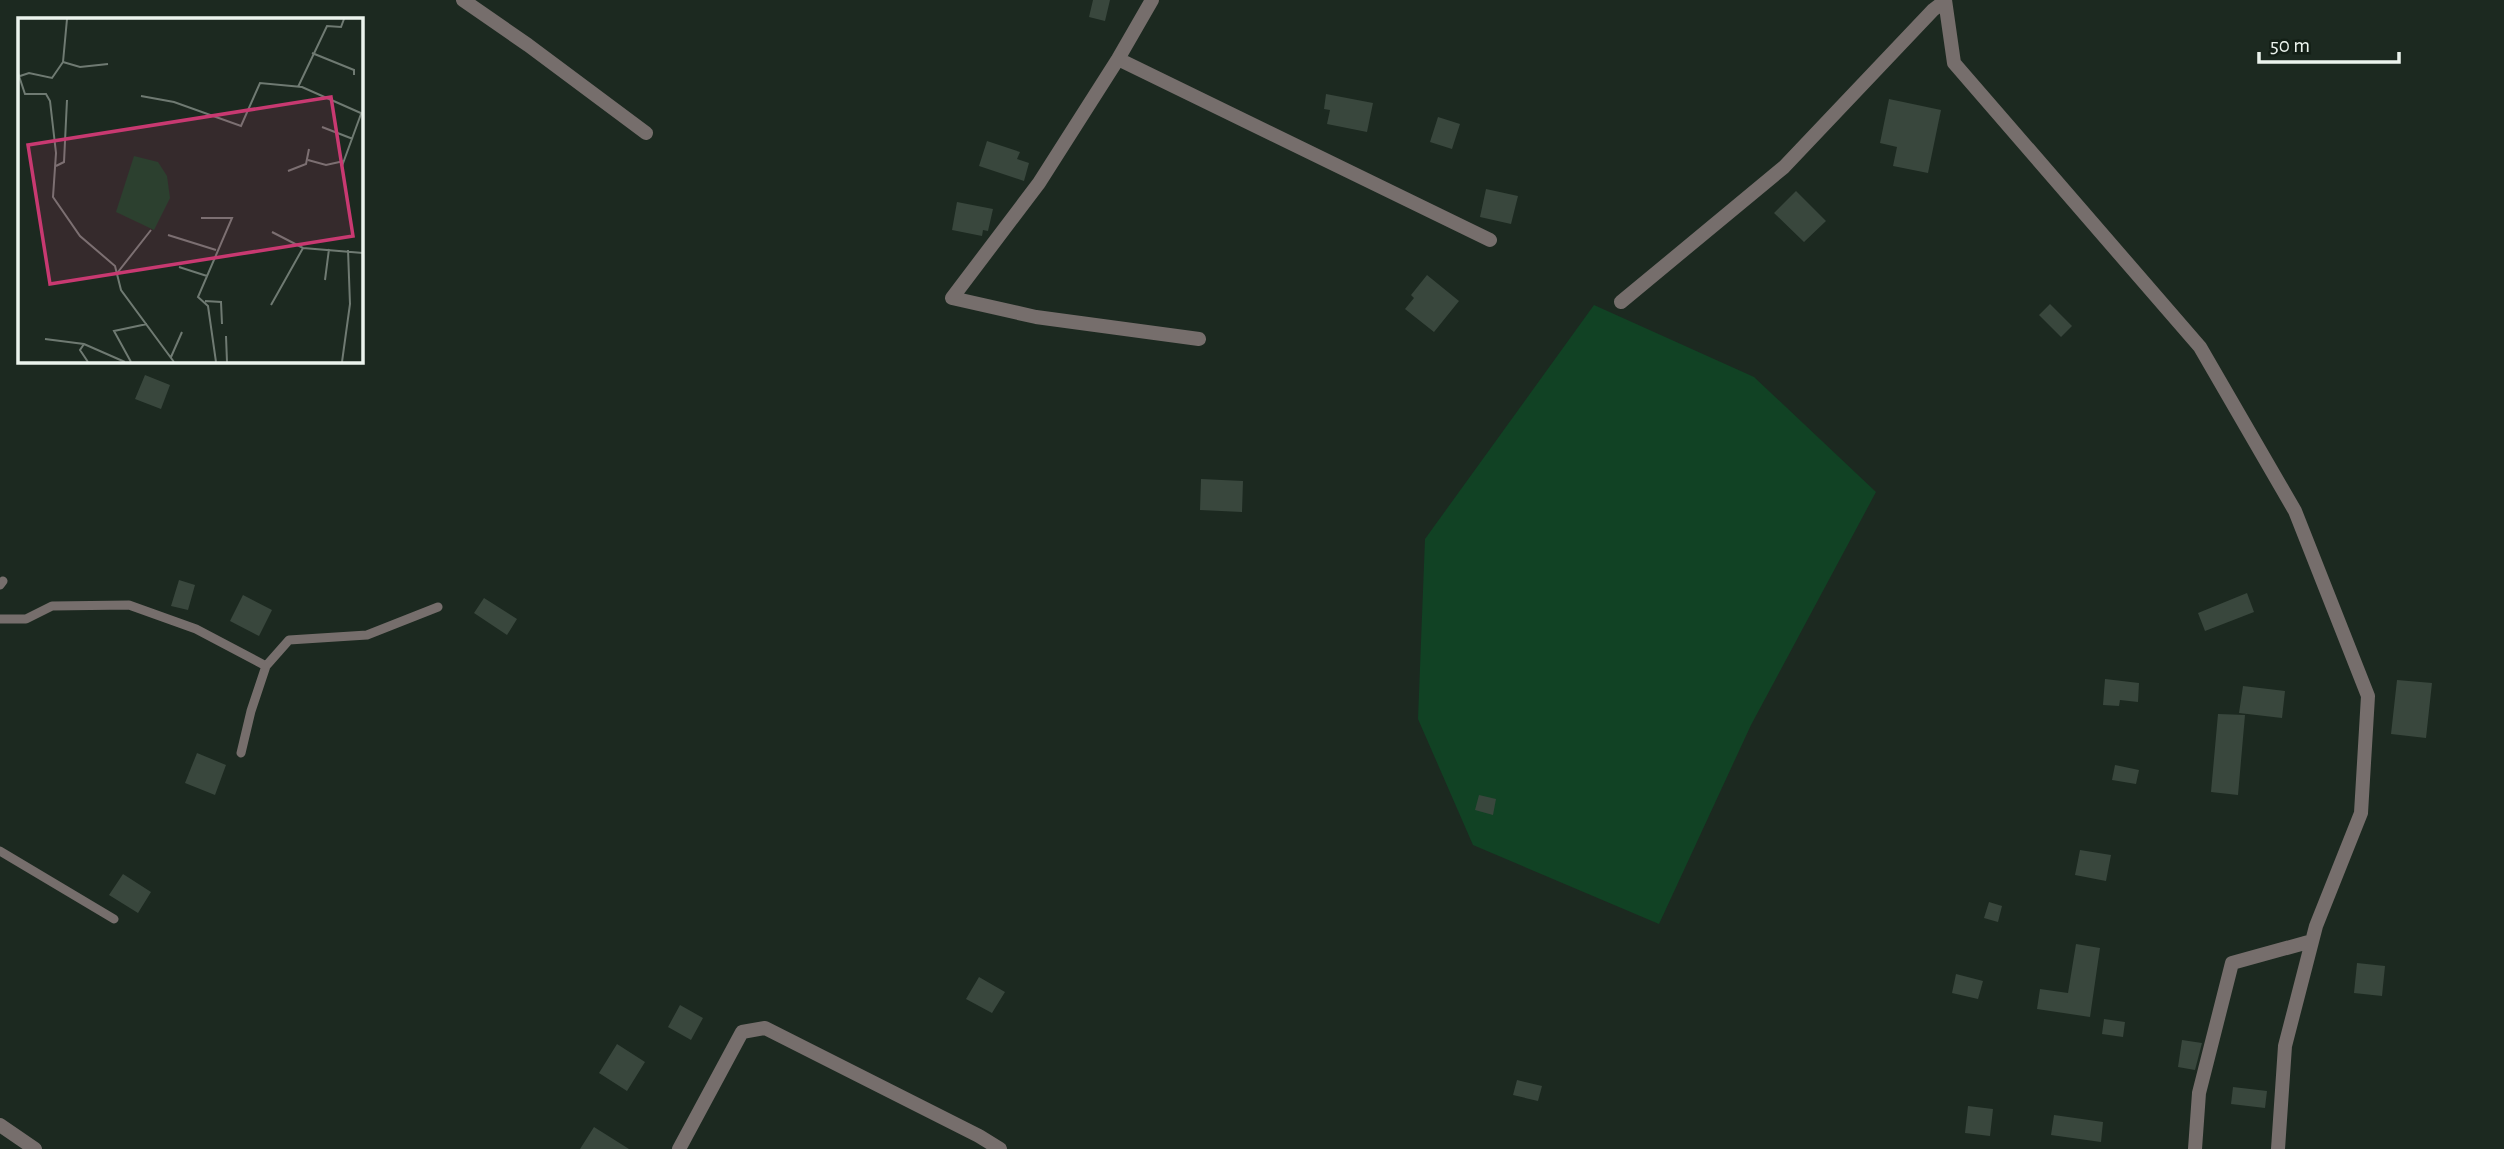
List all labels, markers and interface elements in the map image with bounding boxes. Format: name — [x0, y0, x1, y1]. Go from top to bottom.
inset map — [18, 18, 362, 362]
scale bar — [2259, 21, 2399, 65]
text: 50 m — [2270, 35, 2310, 56]

